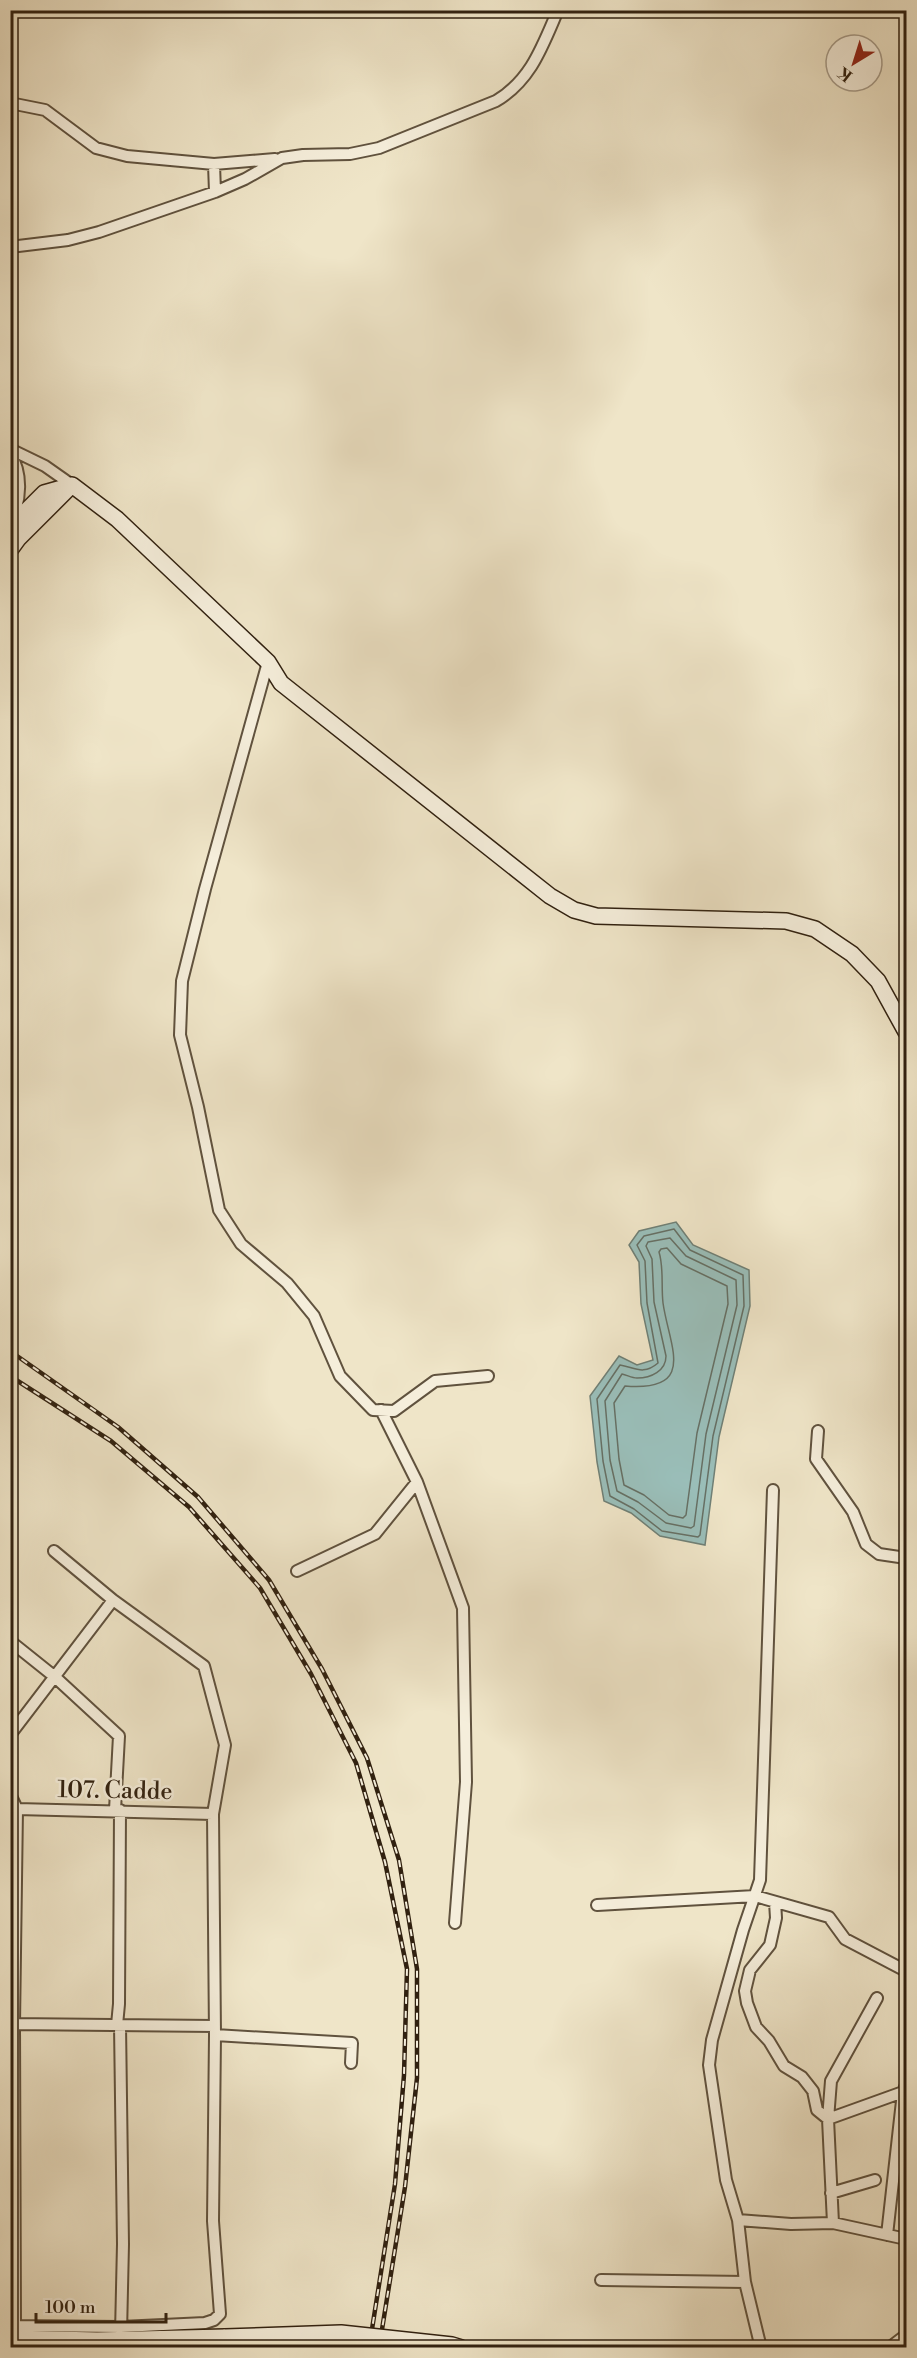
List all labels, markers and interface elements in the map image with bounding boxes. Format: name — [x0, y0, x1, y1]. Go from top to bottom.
north arrow — [824, 33, 884, 93]
text: K — [833, 62, 857, 86]
street label: 107. Cadde — [57, 1775, 173, 1807]
scale bar — [36, 2286, 166, 2324]
text: 100 m — [45, 2296, 96, 2319]

